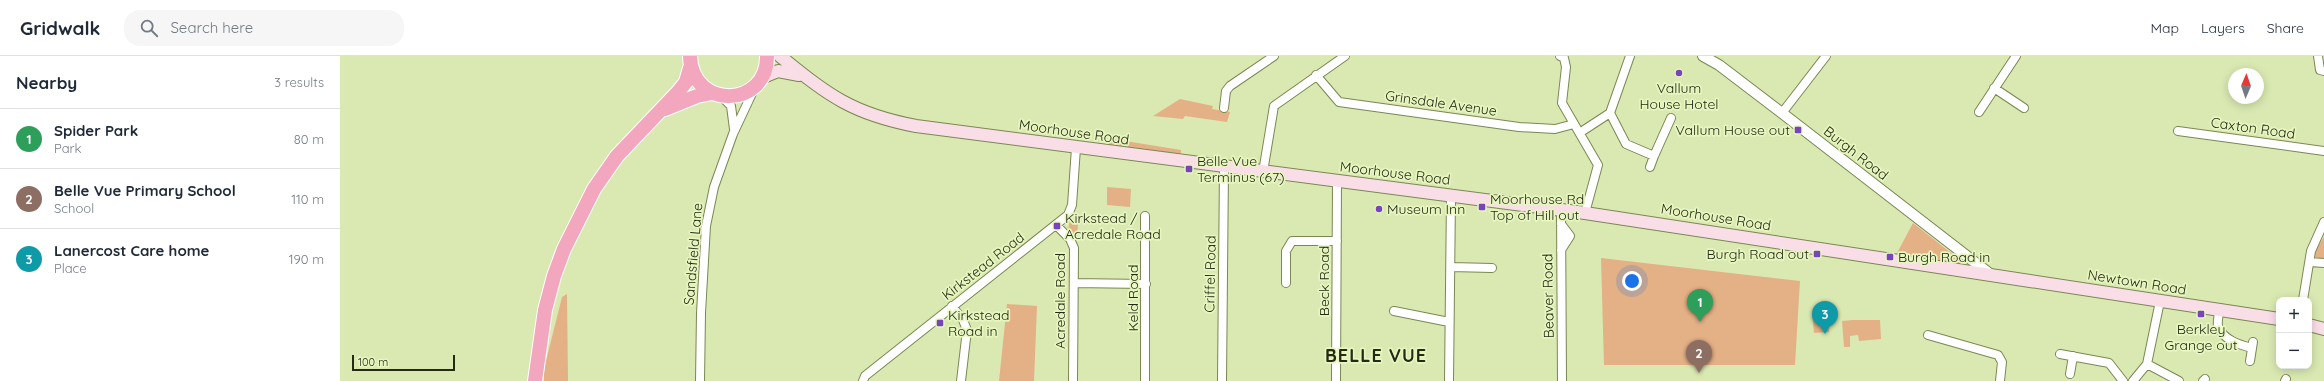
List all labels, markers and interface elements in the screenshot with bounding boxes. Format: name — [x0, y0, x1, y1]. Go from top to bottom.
search box — [124, 10, 404, 46]
text: Gridwalk — [20, 16, 100, 40]
icon: search — [138, 17, 160, 39]
text: Search here — [170, 18, 253, 37]
text: Map — [2150, 19, 2179, 37]
text: Layers — [2201, 19, 2245, 37]
text: Share — [2267, 19, 2304, 37]
marker: Vallum House Hotel — [1674, 68, 1684, 78]
north arrow — [2228, 68, 2264, 104]
text: Nearby — [16, 72, 77, 93]
text: 3 results — [274, 74, 324, 90]
place label: Vallum House Hotel — [1639, 79, 1719, 113]
street label: Grinsdale Avenue — [1384, 86, 1498, 120]
street label: Caxton Road — [2210, 113, 2296, 143]
street label: Moorhouse Road — [1018, 115, 1130, 149]
text: Spider Park — [54, 121, 138, 140]
place label: Vallum House out — [1675, 121, 1790, 139]
street label: Burgh Road — [1820, 122, 1892, 184]
marker: Vallum House out — [1793, 125, 1803, 135]
text: 1 — [26, 131, 32, 147]
text: 80 m — [294, 131, 324, 147]
text: Park — [54, 140, 82, 156]
place label: Belle Vue Terminus (67) — [1197, 152, 1284, 186]
street label: Moorhouse Road — [1339, 157, 1451, 189]
marker: Belle Vue Terminus (67) — [1184, 164, 1194, 174]
text: Belle Vue Primary School — [54, 181, 236, 200]
place label: Moorhouse Rd Top of Hill out — [1490, 190, 1584, 224]
text: 2 — [25, 191, 33, 207]
text: 110 m — [291, 191, 324, 207]
street label: Moorhouse Road — [1660, 199, 1772, 235]
text: School — [54, 200, 94, 216]
place label: Museum Inn — [1387, 200, 1465, 218]
street label: Sandsfield Lane — [680, 202, 706, 306]
marker: Moorhouse Rd Top of Hill out — [1477, 202, 1487, 212]
marker: Museum Inn — [1374, 204, 1384, 214]
place label: Kirkstead / Acredale Road — [1065, 209, 1161, 243]
marker: Kirkstead / Acredale Road — [1052, 221, 1062, 231]
street label: Kirkstead Road — [938, 228, 1028, 304]
street label: Criffel Road — [1200, 235, 1220, 313]
text: Lanercost Care home — [54, 241, 209, 260]
place label: Burgh Road out — [1707, 245, 1809, 263]
street label: Beck Road — [1315, 246, 1333, 316]
place label: Burgh Road in — [1898, 248, 1990, 266]
marker: Burgh Road out — [1812, 249, 1822, 259]
text: 3 — [26, 251, 32, 267]
text: 190 m — [289, 251, 324, 267]
marker: Burgh Road in — [1885, 252, 1895, 262]
street label: Acredale Road — [1051, 253, 1069, 349]
street label: Beaver Road — [1538, 254, 1558, 338]
text: Place — [54, 260, 87, 276]
street label: Keld Road — [1124, 264, 1142, 332]
street label: Newtown Road — [2086, 265, 2188, 299]
your location — [1622, 271, 1642, 291]
pin: 1 — [1687, 289, 1713, 322]
map controls — [2276, 297, 2312, 369]
button: + — [2276, 297, 2312, 333]
pin: 3 — [1812, 301, 1838, 334]
place label: Kirkstead Road in — [948, 306, 1009, 340]
marker: Berkley Grange out — [2196, 309, 2206, 319]
marker: Kirkstead Road in — [935, 318, 945, 328]
place label: Berkley Grange out — [2165, 320, 2238, 354]
button: − — [2276, 333, 2312, 369]
pin: 2 — [1686, 340, 1712, 373]
district label: BELLE VUE — [1325, 344, 1427, 367]
scale bar — [352, 353, 455, 372]
text: 100 m — [358, 355, 388, 369]

